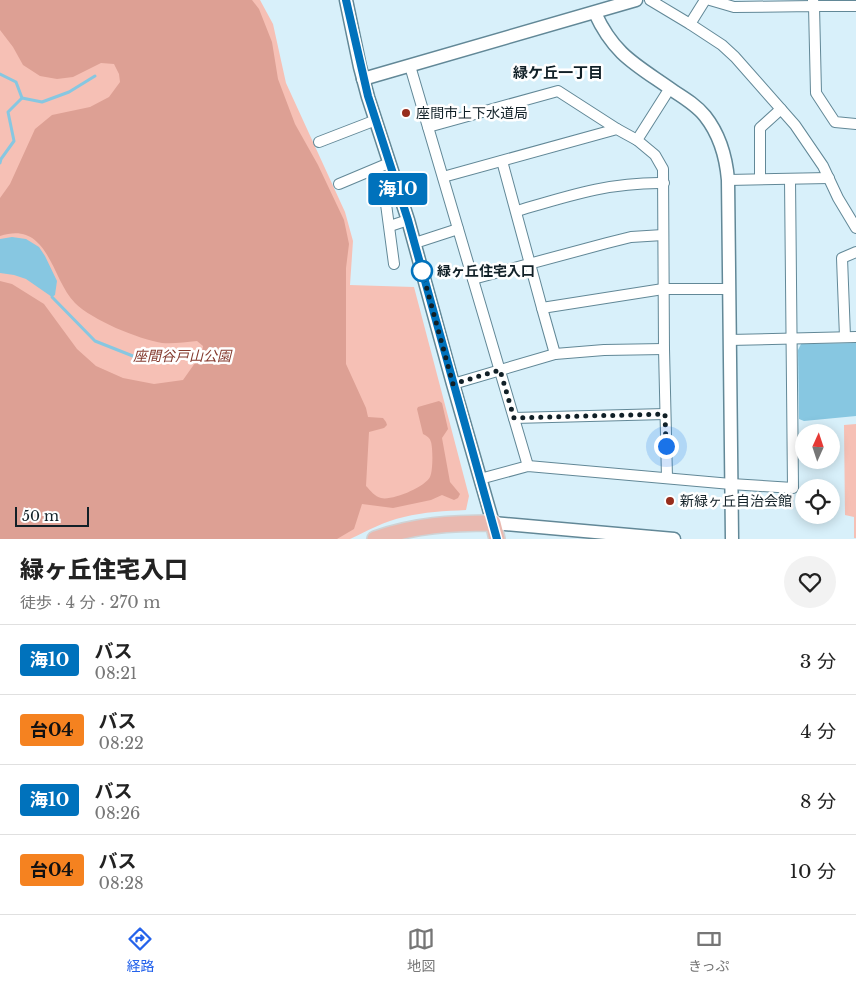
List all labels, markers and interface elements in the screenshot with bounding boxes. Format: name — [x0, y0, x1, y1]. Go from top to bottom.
district label: 緑ケ丘一丁目 — [513, 63, 603, 82]
place label: 座間市上下水道局 — [416, 104, 528, 122]
marker: 座間市上下水道局 — [400, 107, 412, 119]
line badge: 海10 — [369, 173, 427, 205]
text: 海10 — [378, 178, 418, 200]
marker: 緑ヶ丘住宅入口 — [411, 260, 433, 282]
place label: 緑ヶ丘住宅入口 — [437, 262, 535, 280]
park label: 座間谷戸山公園 — [133, 347, 233, 365]
north arrow — [795, 424, 840, 469]
map controls — [795, 424, 840, 524]
your location — [654, 434, 679, 459]
button: locate — [795, 479, 840, 524]
place label: 新緑ヶ丘自治会館 — [680, 492, 792, 510]
marker: 新緑ヶ丘自治会館 — [664, 495, 676, 507]
scale bar — [15, 504, 89, 527]
text: 50 m — [22, 507, 59, 525]
text: 緑ヶ丘住宅入口 — [20, 555, 188, 584]
button: heart — [784, 556, 836, 608]
text: 徒歩 · 4 分 · 270 m — [20, 592, 161, 612]
text: バス — [94, 640, 132, 663]
text: 海10 — [30, 649, 69, 671]
text: 3 分 — [800, 650, 836, 673]
text: 08:21 — [94, 663, 137, 683]
text: バス — [99, 710, 137, 733]
text: 台04 — [30, 719, 74, 741]
text: 4 分 — [800, 720, 836, 743]
text: 08:22 — [99, 733, 144, 753]
text: バス — [94, 780, 132, 803]
text: 海10 — [30, 789, 69, 811]
text: 8 分 — [800, 790, 836, 813]
text: 08:26 — [94, 803, 140, 823]
text: バス — [99, 850, 137, 873]
text: 台04 — [30, 859, 74, 881]
text: 10 分 — [790, 860, 836, 883]
text: 08:28 — [99, 873, 144, 893]
tab: 経路 — [126, 925, 154, 975]
tab: 地図 — [407, 925, 435, 975]
tab: きっぷ — [688, 925, 730, 975]

